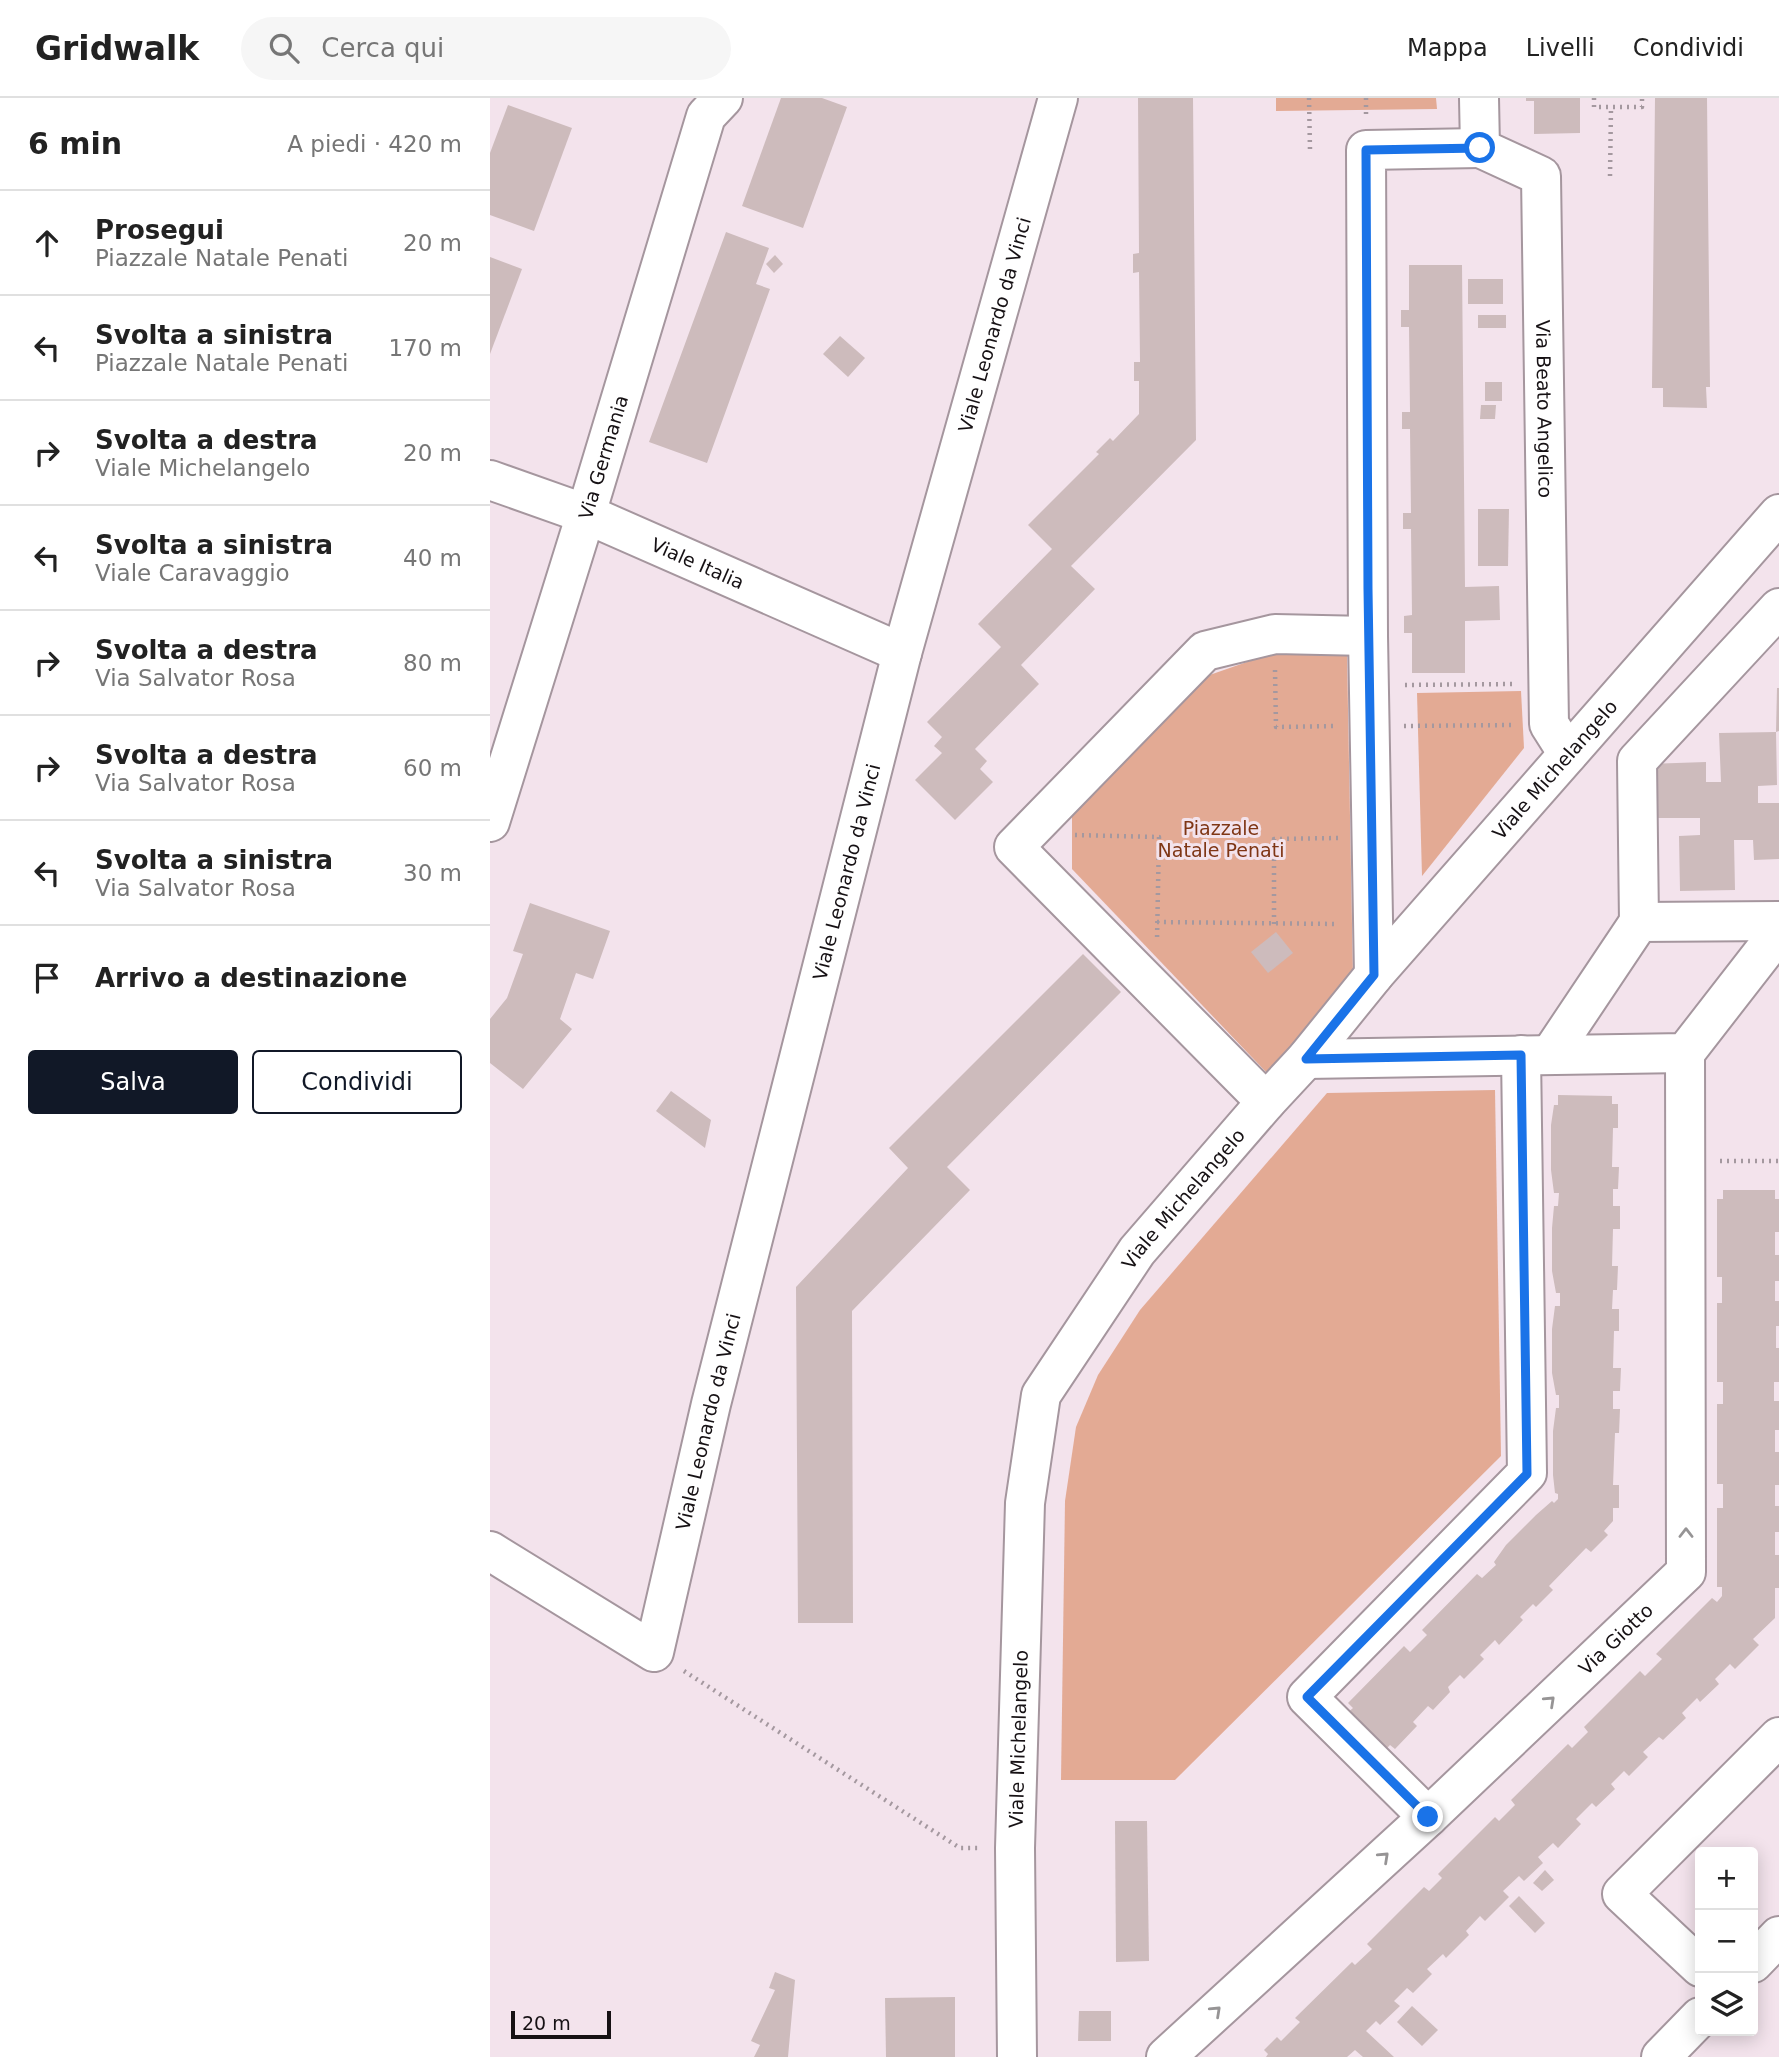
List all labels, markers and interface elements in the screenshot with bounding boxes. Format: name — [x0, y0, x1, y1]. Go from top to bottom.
search box — [241, 17, 731, 80]
text: Gridwalk — [35, 29, 199, 68]
icon: search — [265, 29, 303, 67]
text: Cerca qui — [321, 33, 444, 63]
text: Mappa — [1407, 34, 1488, 62]
text: Livelli — [1526, 34, 1595, 62]
text: Condividi — [1633, 34, 1744, 62]
text: 6 min — [28, 126, 122, 161]
text: A piedi · 420 m — [287, 131, 462, 157]
route start — [1464, 132, 1495, 163]
text: Prosegui — [95, 215, 224, 245]
street label: Viale Leonardo da Vinci — [954, 215, 1035, 435]
icon: ahead — [28, 224, 66, 262]
text: 20 m — [403, 230, 462, 256]
text: Piazzale Natale Penati — [95, 245, 348, 271]
street label: Via Beato Angelico — [1532, 319, 1557, 498]
text: Svolta a sinistra — [95, 320, 333, 350]
icon: left — [28, 329, 66, 367]
text: 170 m — [388, 335, 462, 361]
text: Piazzale Natale Penati — [95, 350, 348, 376]
street label: Via Germania — [574, 392, 632, 522]
text: Svolta a destra — [95, 425, 318, 455]
icon: right — [28, 434, 66, 472]
text: 20 m — [403, 440, 462, 466]
text: Viale Michelangelo — [95, 455, 310, 481]
text: Svolta a sinistra — [95, 530, 333, 560]
street label: Viale Italia — [648, 533, 748, 593]
icon: left — [28, 539, 66, 577]
text: 40 m — [403, 545, 462, 571]
text: Viale Caravaggio — [95, 560, 290, 586]
text: Svolta a destra — [95, 635, 318, 665]
icon: right — [28, 644, 66, 682]
text: 80 m — [403, 650, 462, 676]
text: Via Salvator Rosa — [95, 665, 296, 691]
street label: Viale Michelangelo — [1488, 695, 1622, 844]
text: Svolta a destra — [95, 740, 318, 770]
icon: right — [28, 749, 66, 787]
text: 60 m — [403, 755, 462, 781]
street label: Viale Leonardo da Vinci — [808, 761, 884, 983]
text: Via Salvator Rosa — [95, 770, 296, 796]
park label: Piazzale Natale Penati — [1158, 817, 1284, 861]
text: Svolta a sinistra — [95, 845, 333, 875]
icon: left — [28, 854, 66, 892]
text: 30 m — [403, 860, 462, 886]
text: Via Salvator Rosa — [95, 875, 296, 901]
icon: arrive — [28, 959, 66, 997]
text: Arrivo a destinazione — [95, 963, 407, 993]
button: Salva — [28, 1050, 238, 1114]
button: Condividi — [252, 1050, 462, 1114]
street label: Viale Michelangelo — [1117, 1124, 1249, 1273]
street label: Viale Leonardo da Vinci — [671, 1311, 745, 1532]
one-way arrow — [1678, 1527, 1694, 1537]
street label: Via Giotto — [1574, 1599, 1657, 1679]
street label: Viale Michelangelo — [1005, 1650, 1032, 1828]
one-way arrow — [1541, 1697, 1554, 1710]
route end — [1412, 1801, 1443, 1832]
map controls — [1695, 1847, 1758, 2036]
button: + — [1695, 1847, 1758, 1910]
one-way arrow — [1376, 1853, 1389, 1865]
button: − — [1695, 1910, 1758, 1973]
button: layers — [1695, 1973, 1758, 2036]
one-way arrow — [1208, 2007, 1221, 2019]
scale bar — [511, 2008, 611, 2040]
text: 20 m — [522, 2012, 571, 2034]

